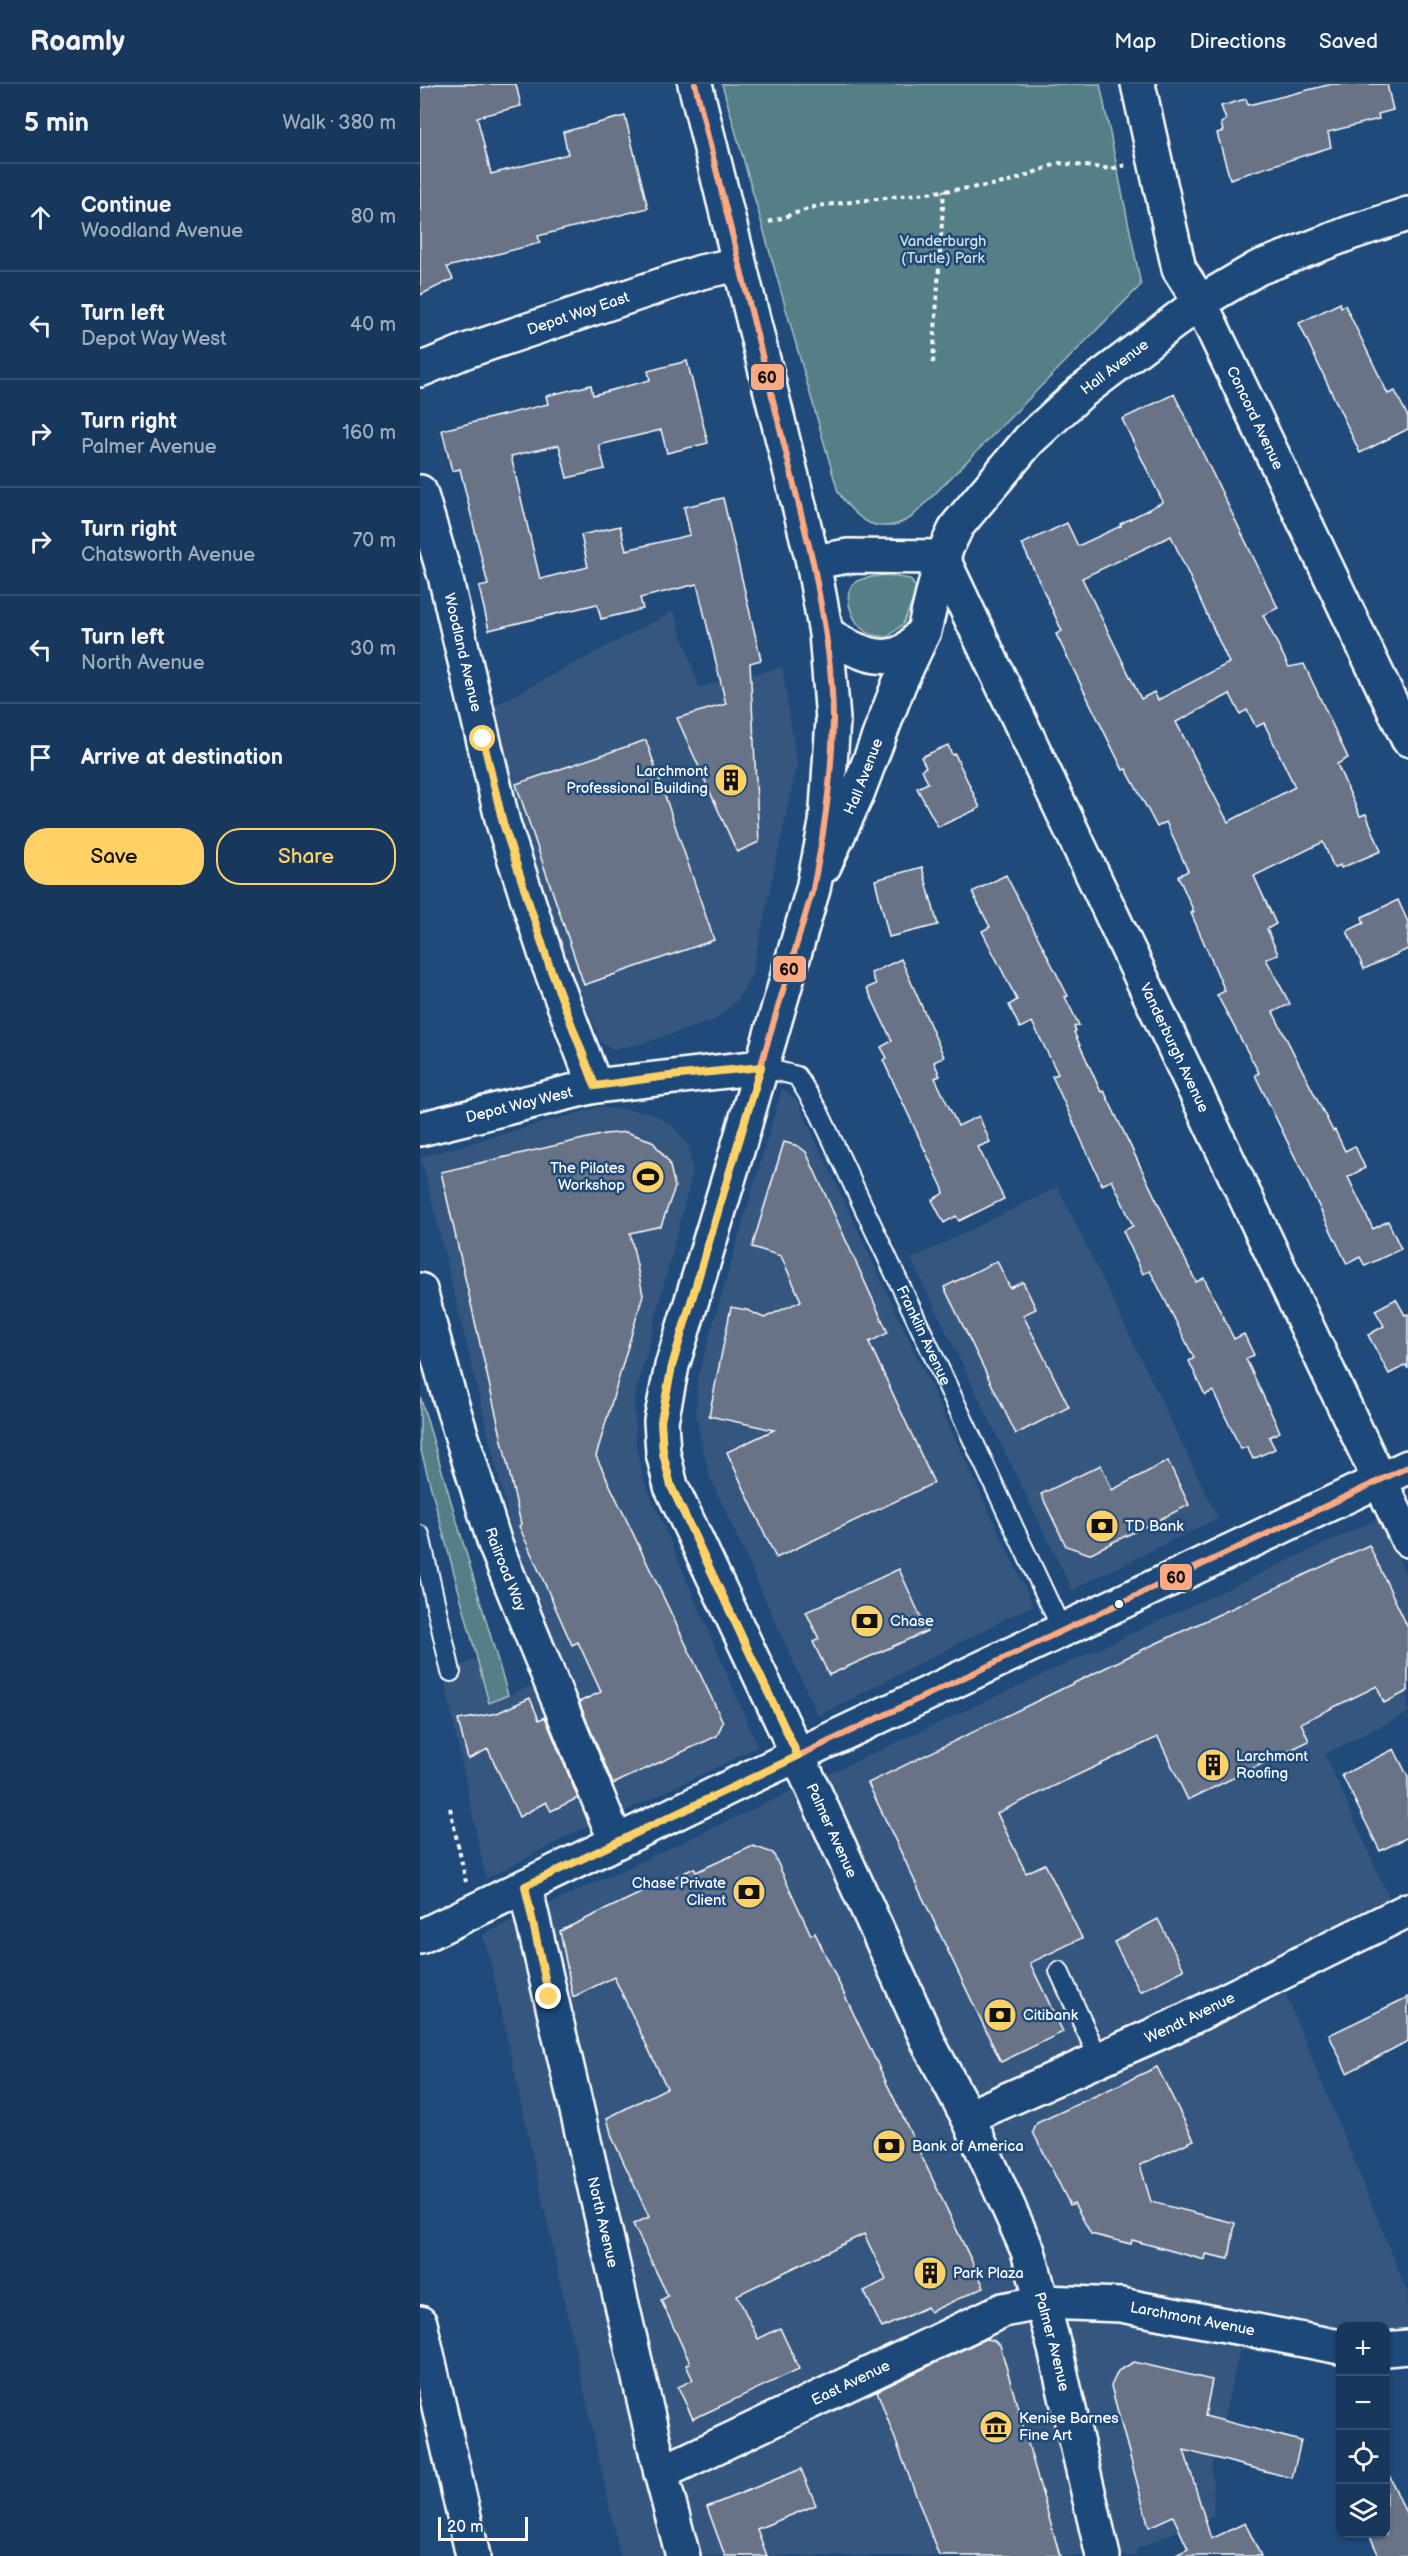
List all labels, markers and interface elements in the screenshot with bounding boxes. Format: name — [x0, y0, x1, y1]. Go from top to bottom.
text: Roamly — [30, 25, 125, 58]
text: Map — [1114, 29, 1157, 54]
text: Directions — [1190, 29, 1286, 54]
text: Saved — [1319, 29, 1378, 54]
text: 5 min — [24, 108, 89, 139]
text: Walk · 380 m — [283, 111, 396, 135]
text: Continue — [81, 192, 171, 219]
icon: ahead — [24, 201, 57, 234]
text: 80 m — [351, 205, 396, 229]
text: Woodland Avenue — [81, 219, 243, 243]
park label: Vanderburgh (Turtle) Park — [900, 232, 986, 268]
street label: Depot Way East — [525, 287, 632, 339]
text: Turn left — [81, 300, 165, 327]
icon: left — [24, 309, 57, 342]
text: 40 m — [350, 313, 396, 337]
text: Depot Way West — [81, 327, 226, 351]
street label: Hall Avenue — [1077, 335, 1152, 399]
line badge: 60 — [750, 363, 785, 391]
street label: Concord Avenue — [1222, 363, 1288, 473]
text: 60 — [757, 369, 777, 388]
text: Turn right — [81, 408, 177, 435]
icon: right — [24, 417, 57, 450]
text: 160 m — [342, 421, 396, 445]
text: Palmer Avenue — [81, 435, 217, 459]
text: Turn right — [81, 516, 177, 543]
icon: right — [24, 525, 57, 558]
text: 70 m — [352, 529, 396, 553]
text: Chatsworth Avenue — [81, 543, 255, 567]
street label: Woodland Avenue — [440, 591, 486, 714]
text: Turn left — [81, 624, 165, 651]
icon: left — [24, 633, 57, 666]
text: 30 m — [350, 637, 396, 661]
text: North Avenue — [81, 651, 205, 675]
route start — [469, 725, 495, 751]
street label: Hall Avenue — [839, 735, 887, 818]
icon: arrive — [24, 741, 57, 774]
text: Arrive at destination — [81, 744, 283, 771]
place label: Larchmont Professional Building — [566, 762, 708, 798]
building icon: Larchmont Professional Building — [713, 762, 749, 798]
button: Save — [24, 828, 204, 885]
button: Share — [216, 828, 396, 885]
line badge: 60 — [772, 955, 807, 983]
text: 60 — [779, 961, 799, 980]
street label: Vanderburgh Avenue — [1136, 980, 1213, 1116]
street label: Depot Way West — [464, 1082, 575, 1127]
place label: The Pilates Workshop — [550, 1159, 626, 1195]
sports icon: The Pilates Workshop — [630, 1159, 666, 1195]
street label: Franklin Avenue — [892, 1282, 955, 1388]
bank icon: TD Bank — [1084, 1508, 1120, 1544]
place label: TD Bank — [1125, 1517, 1184, 1536]
street label: Railroad Way — [481, 1525, 531, 1614]
line badge: 60 — [1159, 1563, 1193, 1591]
text: 60 — [1166, 1569, 1186, 1588]
unlabelled marker — [1113, 1598, 1125, 1610]
bank icon: Chase — [849, 1603, 885, 1639]
place label: Chase — [890, 1612, 934, 1631]
building icon: Larchmont Roofing — [1195, 1747, 1231, 1783]
place label: Larchmont Roofing — [1236, 1747, 1308, 1783]
street label: Palmer Avenue — [802, 1780, 862, 1881]
place label: Chase Private Client — [632, 1874, 726, 1910]
bank icon: Chase Private Client — [731, 1874, 767, 1910]
route end — [535, 1983, 561, 2009]
street label: Wendt Avenue — [1142, 1988, 1238, 2047]
bank icon: Citibank — [982, 1997, 1018, 2033]
place label: Citibank — [1023, 2006, 1079, 2025]
bank icon: Bank of America — [871, 2128, 907, 2164]
place label: Bank of America — [912, 2137, 1024, 2156]
street label: North Avenue — [583, 2175, 623, 2270]
building icon: Park Plaza — [912, 2255, 948, 2291]
place label: Park Plaza — [953, 2264, 1024, 2283]
street label: Palmer Avenue — [1030, 2290, 1074, 2393]
street label: Larchmont Avenue — [1129, 2297, 1257, 2340]
map controls — [1336, 2322, 1390, 2538]
button: + — [1336, 2322, 1390, 2376]
street label: East Avenue — [808, 2356, 893, 2409]
button: − — [1336, 2376, 1390, 2430]
museum icon: Kenise Barnes Fine Art — [978, 2409, 1014, 2445]
place label: Kenise Barnes Fine Art — [1019, 2409, 1119, 2445]
button: locate — [1336, 2430, 1390, 2484]
button: layers — [1336, 2484, 1390, 2538]
scale bar — [438, 2514, 528, 2542]
text: 20 m — [447, 2518, 483, 2537]

